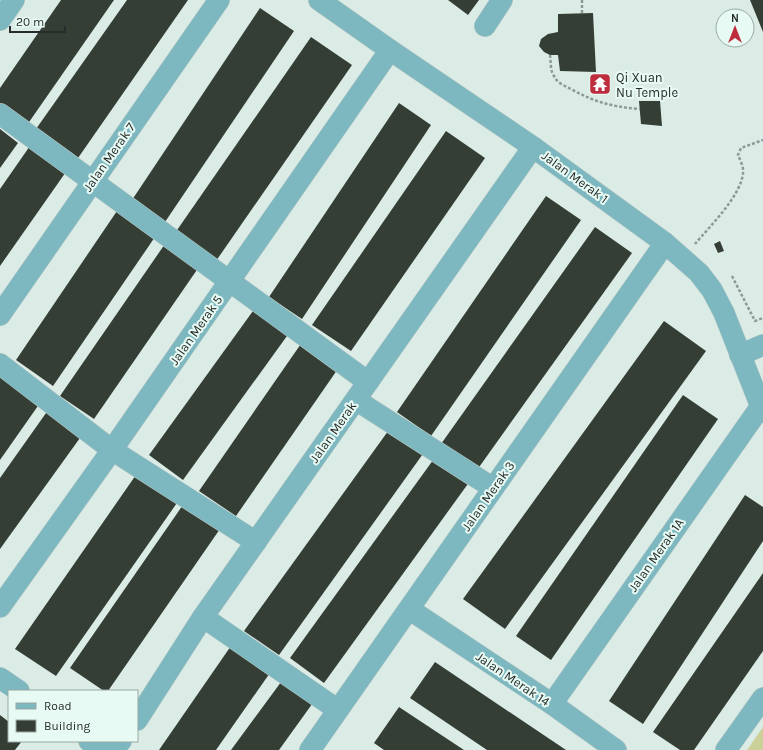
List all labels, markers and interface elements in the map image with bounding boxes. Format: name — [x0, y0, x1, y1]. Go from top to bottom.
scale bar — [10, 8, 65, 34]
north arrow — [715, 8, 755, 48]
text: N — [731, 12, 739, 25]
text: 20 m — [16, 15, 44, 29]
place label: Qi Xuan Nu Temple — [616, 70, 678, 100]
temple icon: Qi Xuan Nu Temple — [587, 71, 613, 97]
street label: Jalan Merak 7 — [80, 120, 138, 194]
street label: Jalan Merak 1 — [539, 148, 611, 206]
street label: Jalan Merak 5 — [167, 292, 225, 368]
street label: Jalan Merak — [306, 399, 360, 465]
street label: Jalan Merak 3 — [458, 458, 518, 534]
street label: Jalan Merak 1A — [625, 515, 687, 594]
street label: Jalan Merak 14 — [473, 649, 553, 709]
legend — [8, 690, 138, 742]
text: Road — [44, 699, 72, 713]
text: Building — [44, 719, 91, 733]

